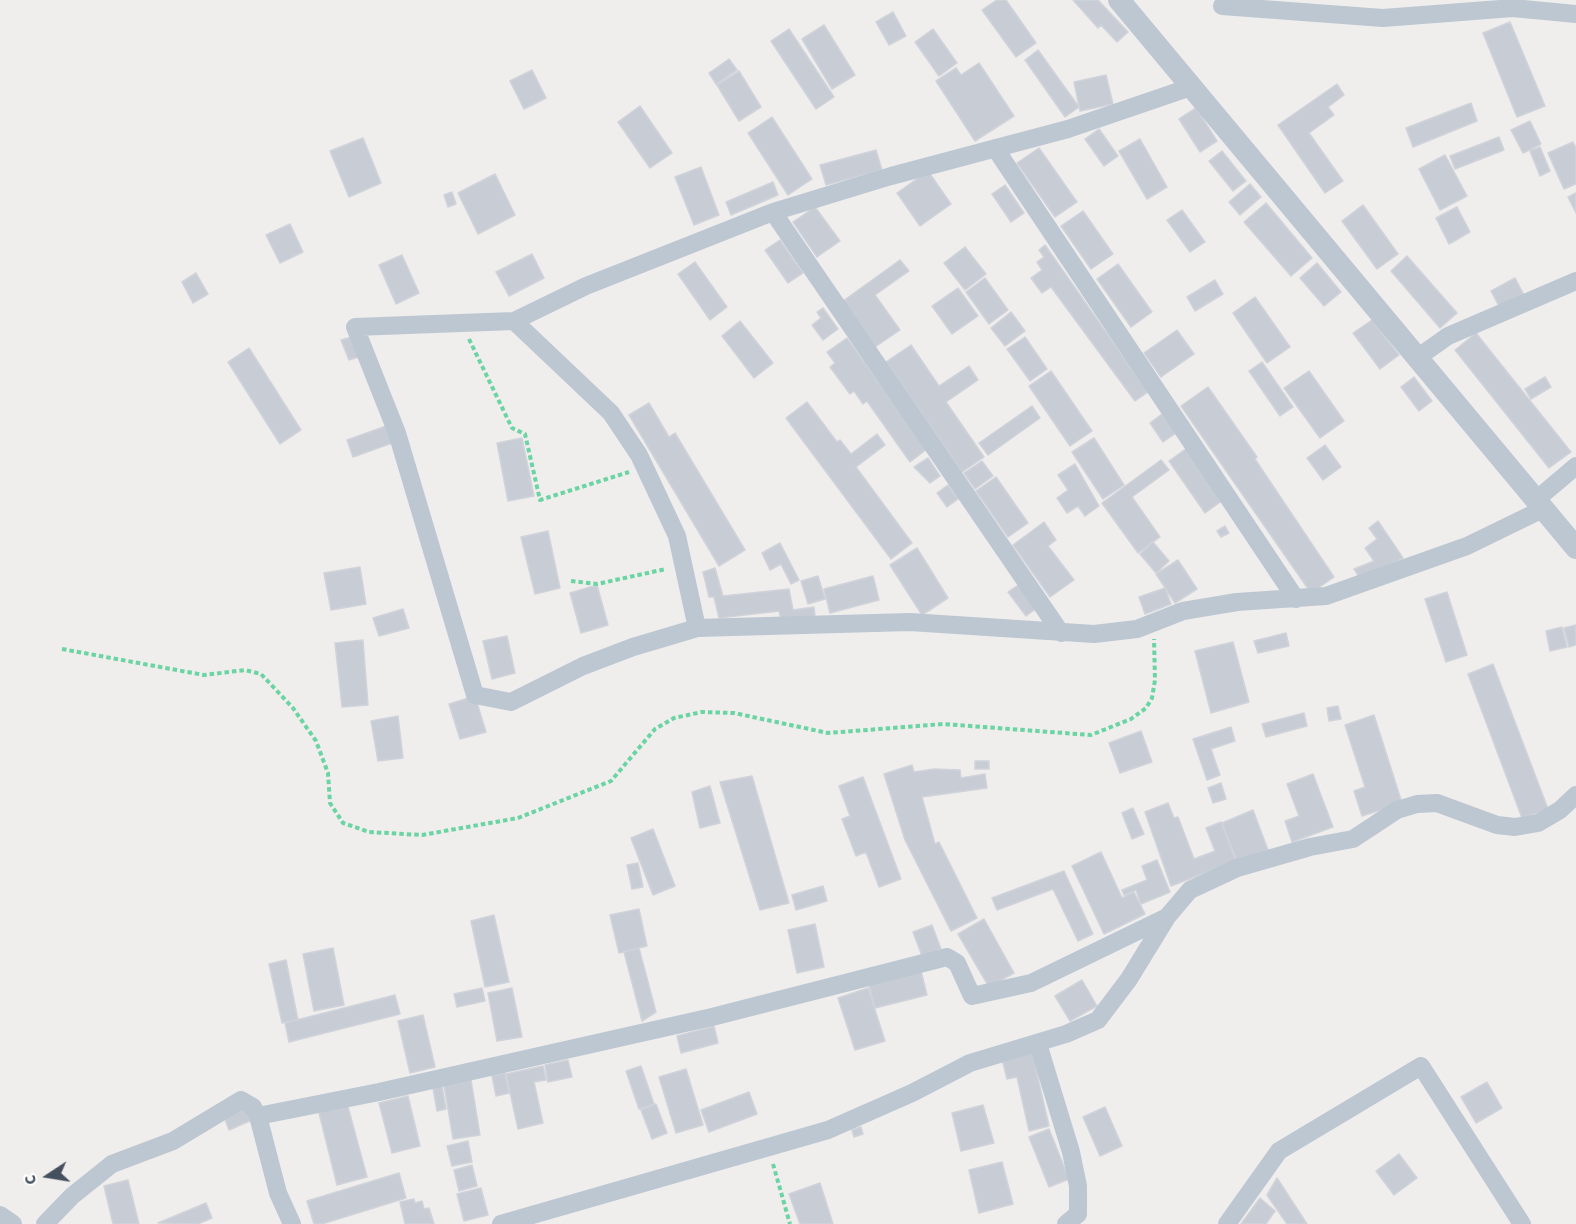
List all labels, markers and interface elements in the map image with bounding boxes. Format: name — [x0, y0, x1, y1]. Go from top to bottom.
north arrow — [18, 1146, 78, 1206]
text: С — [19, 1173, 42, 1187]

